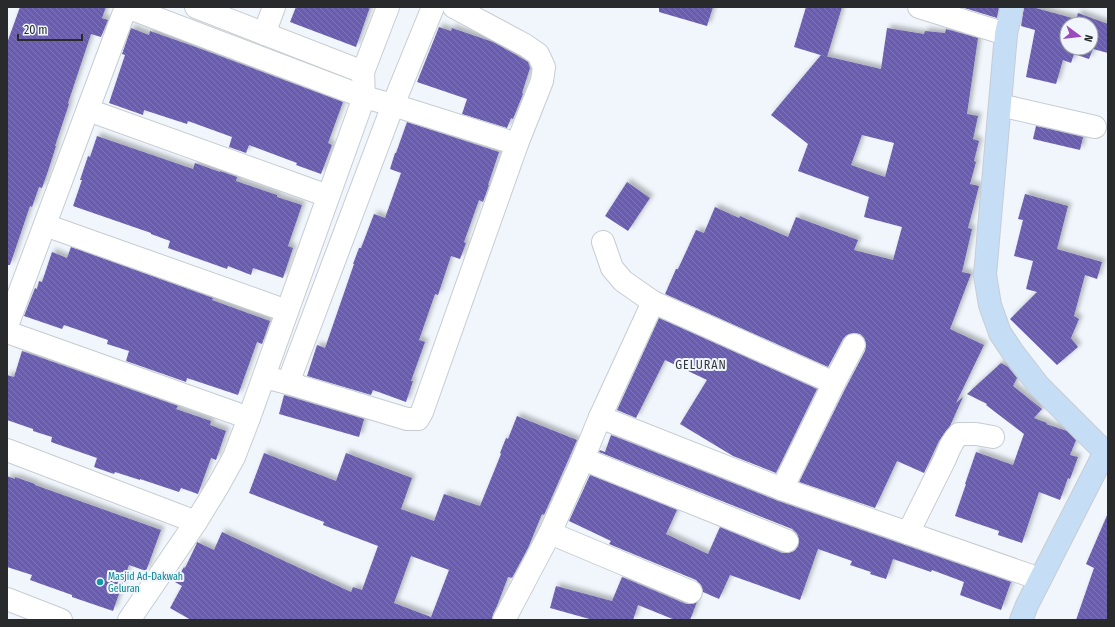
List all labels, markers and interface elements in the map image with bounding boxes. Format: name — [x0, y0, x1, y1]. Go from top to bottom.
scale bar — [18, 16, 82, 42]
north arrow — [1059, 16, 1099, 56]
text: 20 m — [24, 23, 48, 37]
text: N — [1081, 34, 1095, 43]
district label: GELURAN — [675, 358, 727, 372]
place label: Masjid Ad-Dakwah Geluran — [108, 571, 183, 595]
marker: Masjid Ad-Dakwah Geluran — [95, 577, 105, 587]

